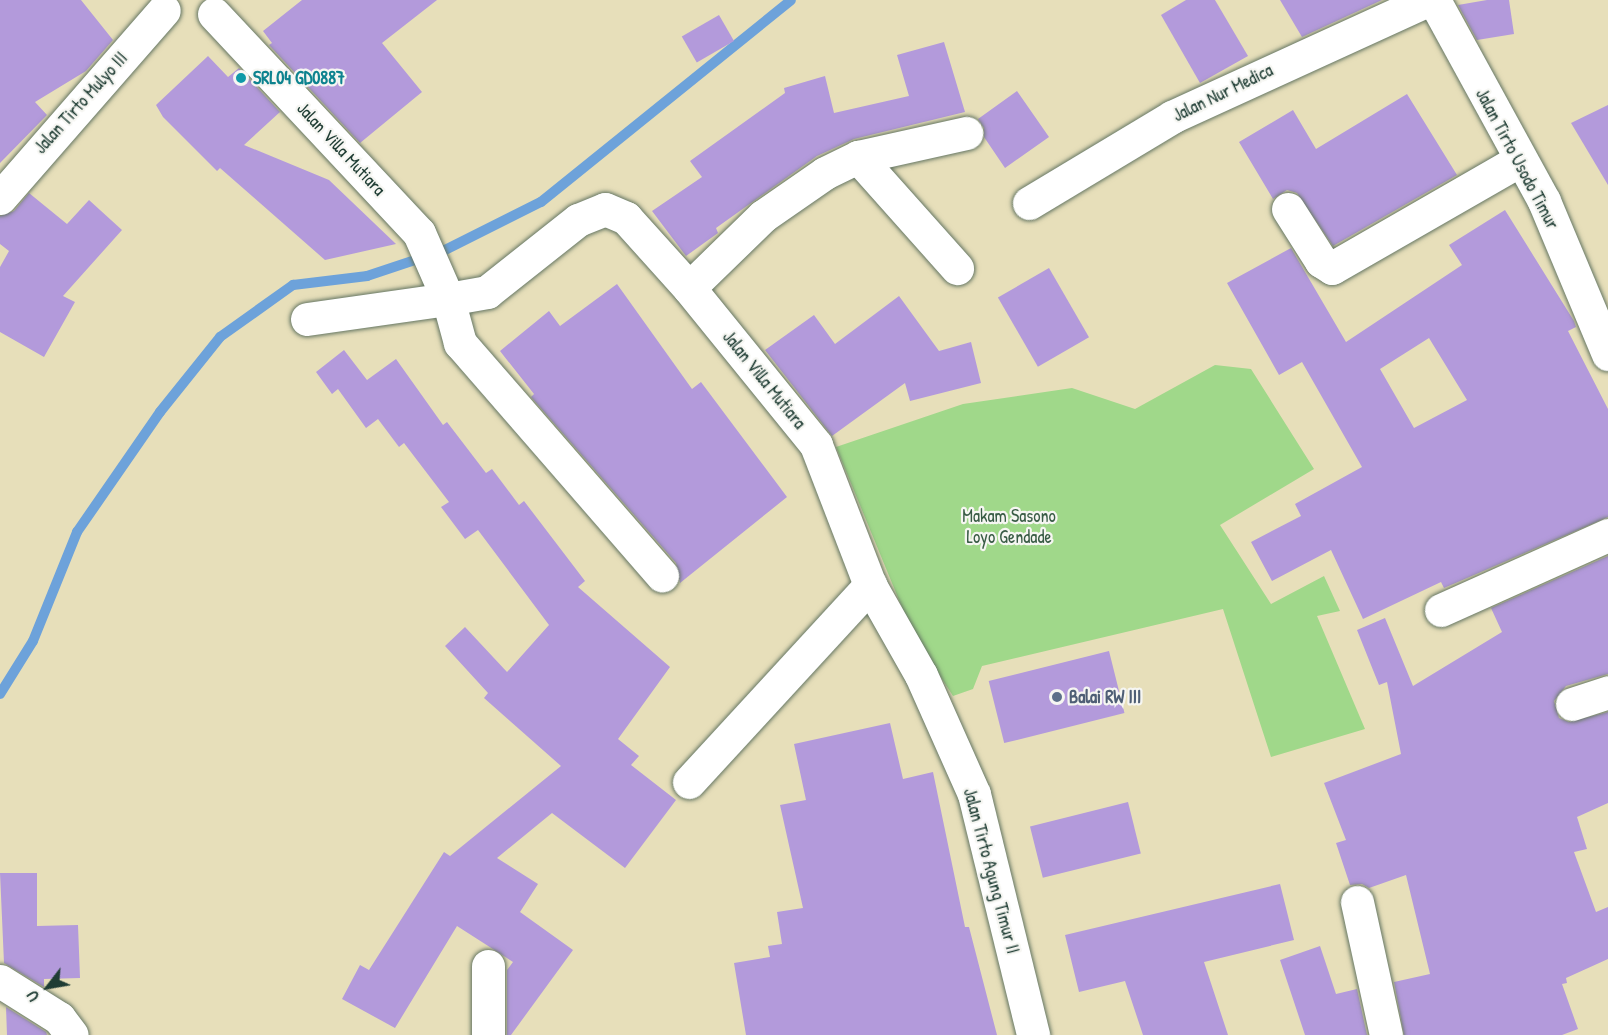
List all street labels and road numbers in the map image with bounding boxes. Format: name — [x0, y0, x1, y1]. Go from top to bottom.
street label: Jalan Tirto Mulyo III — [30, 48, 132, 158]
street label: Jalan Nur Medica — [1169, 59, 1277, 127]
street label: Jalan Tirto Usodo Timur — [1471, 85, 1563, 233]
street label: Jalan Villa Mutiara — [292, 98, 390, 200]
street label: Jalan Villa Mutiara — [718, 327, 810, 433]
street label: Jalan Tirto Agung Timur II — [959, 786, 1023, 956]

